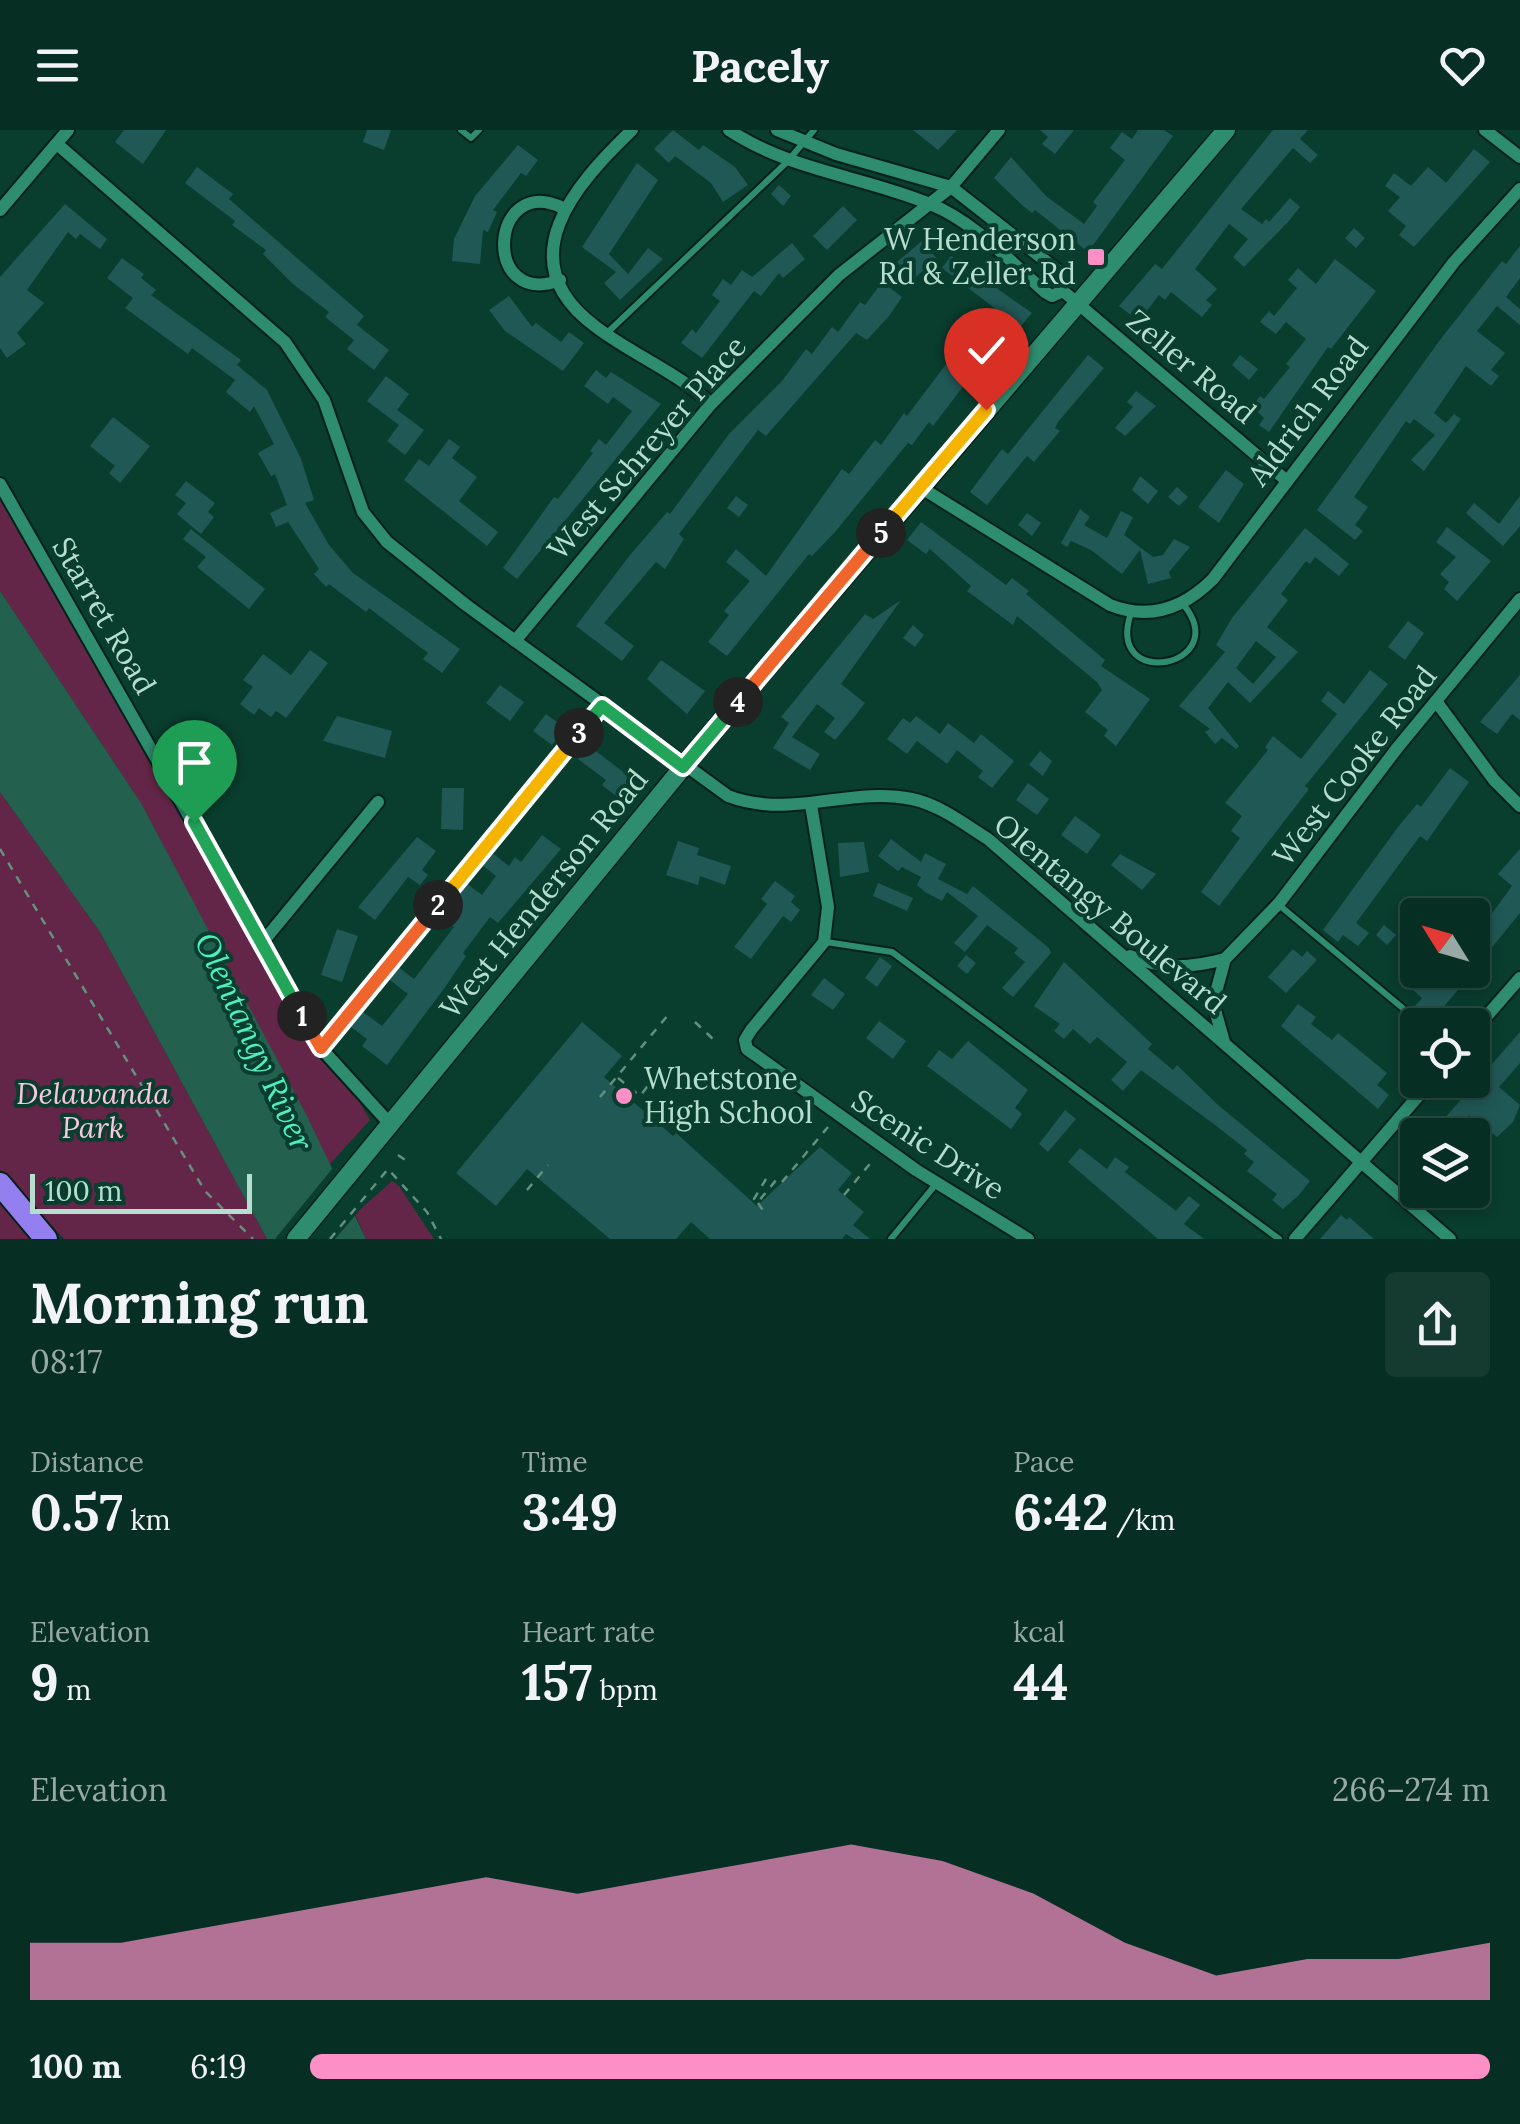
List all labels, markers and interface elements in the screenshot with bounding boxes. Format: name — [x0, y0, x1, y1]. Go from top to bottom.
text: Pacely — [691, 37, 829, 94]
icon: menu — [30, 38, 85, 93]
icon: heart — [1435, 38, 1490, 93]
place label: W Henderson Rd & Zeller Rd — [878, 220, 1076, 292]
marker: W Henderson Rd & Zeller Rd — [1085, 246, 1107, 268]
street label: Zeller Road — [1119, 301, 1264, 431]
pin — [944, 308, 1029, 411]
icon: check — [959, 323, 1014, 378]
street label: West Schreyer Place — [539, 327, 755, 568]
street label: Aldrich Road — [1238, 328, 1376, 494]
pin: 5 — [856, 508, 906, 558]
text: 5 — [873, 515, 889, 551]
street label: Starret Road — [45, 530, 165, 701]
street label: West Cooke Road — [1264, 657, 1444, 873]
pin: 4 — [713, 677, 763, 727]
text: 4 — [730, 684, 746, 720]
pin: 3 — [554, 708, 604, 758]
text: 3 — [571, 715, 587, 751]
pin — [152, 720, 237, 823]
icon: arrive — [167, 735, 222, 790]
street label: West Henderson Road — [431, 761, 656, 1026]
street label: Olentangy Boulevard — [986, 805, 1235, 1022]
pin: 2 — [413, 880, 463, 930]
text: 2 — [431, 887, 445, 923]
north arrow — [1400, 898, 1490, 988]
map controls — [1400, 898, 1490, 1208]
water label: Olentangy River — [186, 926, 323, 1158]
pin: 1 — [277, 991, 327, 1041]
text: 1 — [296, 998, 308, 1034]
button: locate — [1400, 1008, 1490, 1098]
place label: Whetstone High School — [644, 1059, 813, 1132]
park label: Delawanda Park — [16, 1074, 170, 1146]
street label: Scenic Drive — [845, 1081, 1012, 1208]
marker: Whetstone High School — [613, 1085, 635, 1107]
button: layers — [1400, 1118, 1490, 1208]
scale bar — [30, 1169, 252, 1214]
text: 100 m — [45, 1173, 122, 1209]
text: Morning run — [30, 1268, 368, 1338]
button: share — [1385, 1272, 1490, 1377]
text: 08:17 — [30, 1341, 102, 1382]
text: Distance — [30, 1444, 144, 1480]
text: Time — [522, 1444, 588, 1480]
text: Pace — [1013, 1444, 1074, 1480]
text: 0.57 — [30, 1480, 123, 1544]
text: 3:49 — [522, 1480, 618, 1544]
text: 6:42 — [1013, 1480, 1109, 1544]
text: km — [123, 1502, 171, 1538]
text: /km — [1109, 1502, 1175, 1538]
text: Elevation — [30, 1614, 150, 1650]
text: Heart rate — [522, 1614, 655, 1650]
text: kcal — [1013, 1614, 1065, 1650]
text: 9 — [30, 1650, 59, 1714]
text: 157 — [522, 1650, 592, 1714]
text: 44 — [1013, 1650, 1069, 1714]
text: m — [59, 1672, 91, 1708]
text: bpm — [592, 1672, 658, 1708]
text: Elevation — [30, 1769, 167, 1810]
text: 266–274 m — [1332, 1769, 1490, 1810]
text: 100 m — [30, 2046, 122, 2087]
text: 6:19 — [190, 2046, 247, 2087]

